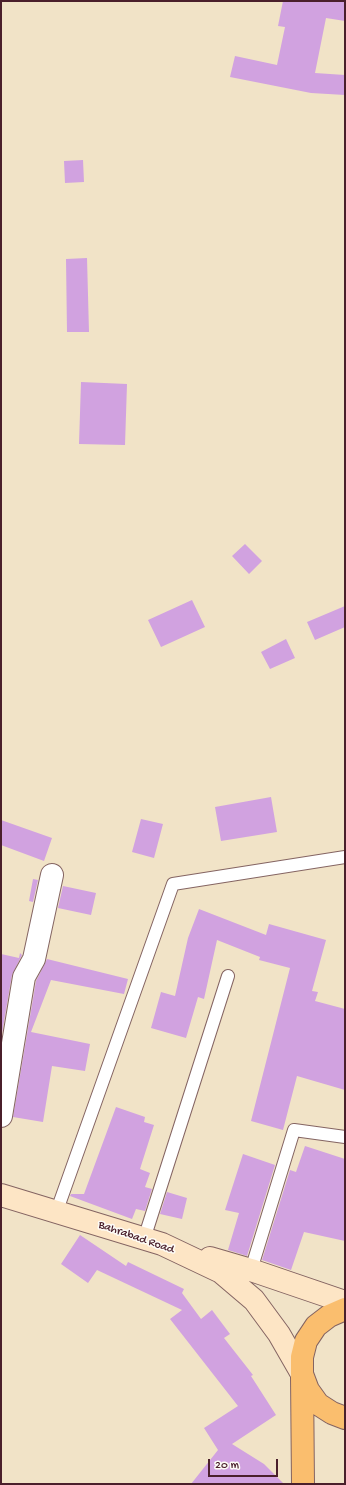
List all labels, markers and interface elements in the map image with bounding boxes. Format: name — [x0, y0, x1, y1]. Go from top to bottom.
street label: Bahrabad Road — [96, 1218, 176, 1258]
scale bar — [210, 1451, 280, 1477]
text: 20 m — [215, 1459, 239, 1473]

